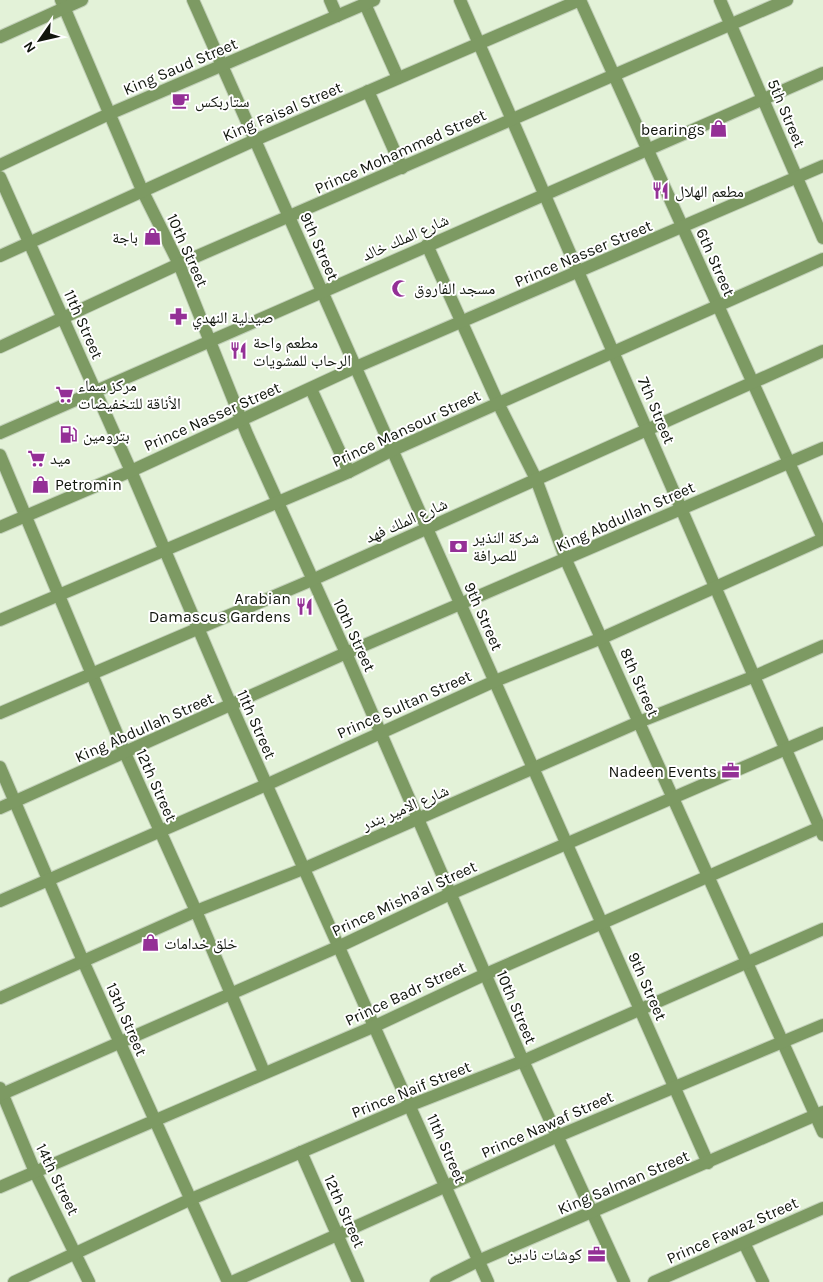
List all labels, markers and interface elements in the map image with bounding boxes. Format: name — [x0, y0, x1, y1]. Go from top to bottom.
north arrow — [15, 15, 65, 65]
street label: King Saud Street — [120, 34, 240, 99]
text: N — [20, 38, 39, 56]
street label: 5th Street — [764, 76, 809, 150]
street label: King Faisal Street — [220, 78, 345, 145]
cafe icon: ستاربكس — [171, 91, 191, 111]
place label: ستاربكس — [195, 92, 250, 112]
street label: Prince Mohammed Street — [312, 105, 489, 198]
shop icon: bearings — [709, 119, 729, 139]
place label: bearings — [641, 120, 705, 139]
restaurant icon: مطعم الهلال — [651, 181, 671, 201]
place label: مطعم الهلال — [675, 182, 744, 202]
street label: 9th Street — [296, 209, 343, 283]
street label: شارع الملك خالد — [359, 210, 452, 266]
street label: 10th Street — [163, 211, 212, 290]
street label: Prince Nasser Street — [512, 216, 655, 291]
street label: 6th Street — [692, 225, 739, 299]
shop icon: باجة — [142, 227, 162, 247]
place label: باجة — [112, 228, 138, 247]
mosque icon: مسجد الفاروق — [390, 278, 410, 298]
place label: مسجد الفاروق — [414, 279, 495, 299]
street label: 11th Street — [60, 287, 107, 362]
pharmacy icon: صيدلية النهدي — [168, 307, 188, 327]
place label: صيدلية النهدي — [192, 308, 274, 330]
place label: مطعم واحة الرحاب للمشويات — [253, 333, 351, 370]
restaurant icon: مطعم واحة الرحاب للمشويات — [229, 341, 249, 361]
street label: 7th Street — [634, 374, 679, 447]
place label: مركز سماء الأناقة للتخفيضات — [78, 376, 181, 413]
street label: Prince Nasser Street — [141, 378, 283, 455]
supermarket icon: مركز سماء الأناقة للتخفيضات — [54, 384, 74, 404]
street label: Prince Mansour Street — [329, 386, 484, 471]
fuel station icon: بترومين — [59, 425, 79, 445]
place label: بترومين — [83, 426, 130, 446]
supermarket icon: ميد — [26, 448, 46, 468]
place label: ميد — [50, 449, 71, 468]
shop icon: Petromin — [31, 474, 51, 494]
place label: Petromin — [55, 475, 122, 494]
street label: King Abdullah Street — [553, 477, 698, 556]
street label: شارع الملك فهد — [362, 494, 451, 548]
place label: شركة النذير للصرافة — [472, 528, 539, 565]
bank icon: شركة النذير للصرافة — [449, 536, 469, 556]
street label: 9th Street — [460, 579, 507, 653]
place label: Arabian Damascus Gardens — [149, 589, 291, 626]
street label: 10th Street — [329, 596, 380, 675]
restaurant icon: Arabian Damascus Gardens — [295, 597, 315, 617]
street label: 8th Street — [616, 645, 663, 720]
street label: Prince Sultan Street — [334, 666, 474, 743]
street label: 11th Street — [233, 687, 280, 762]
street label: King Abdullah Street — [72, 688, 217, 767]
street label: 12th Street — [132, 746, 181, 825]
office icon: Nadeen Events — [721, 761, 741, 781]
place label: Nadeen Events — [609, 762, 717, 781]
street label: شارع الامير بندر — [358, 781, 452, 836]
street label: Prince Misha'al Street — [329, 857, 480, 940]
shop icon: خلق خدامات — [140, 933, 160, 953]
place label: خلق خدامات — [164, 934, 237, 954]
street label: 9th Street — [624, 949, 671, 1023]
street label: Prince Badr Street — [342, 957, 469, 1030]
street label: 10th Street — [493, 967, 541, 1047]
street label: 13th Street — [102, 980, 151, 1059]
street label: Prince Naif Street — [349, 1057, 474, 1122]
street label: Prince Nawaf Street — [478, 1087, 616, 1162]
street label: 11th Street — [423, 1111, 470, 1186]
street label: 14th Street — [32, 1140, 83, 1218]
street label: King Salman Street — [555, 1146, 692, 1219]
street label: 12th Street — [320, 1172, 369, 1251]
street label: Prince Fawaz Street — [664, 1193, 801, 1268]
office icon: كوشات نادين — [586, 1244, 606, 1264]
place label: كوشات نادين — [507, 1245, 582, 1265]

